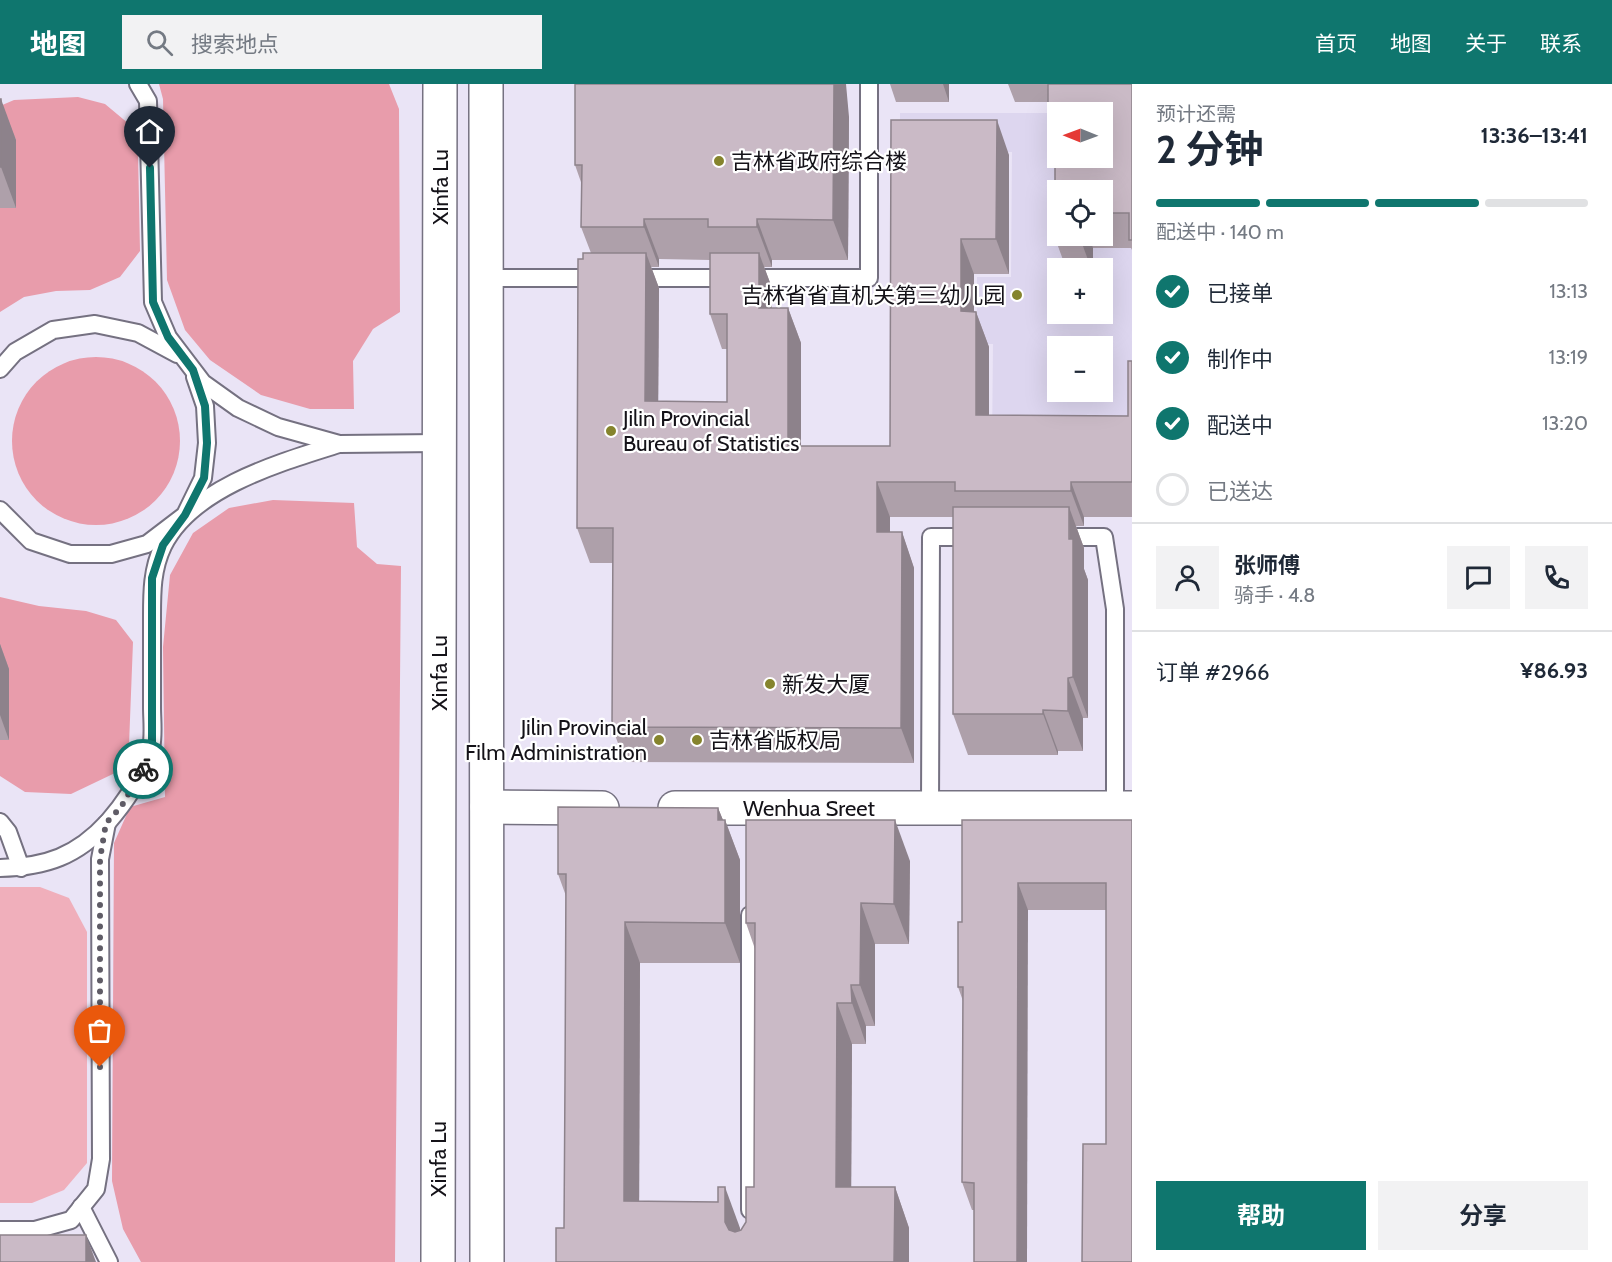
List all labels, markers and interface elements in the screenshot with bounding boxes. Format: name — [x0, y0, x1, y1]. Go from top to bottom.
search box — [122, 15, 542, 69]
icon: search — [143, 26, 176, 59]
text: 地图 — [30, 27, 86, 61]
text: 搜索地点 — [191, 31, 279, 58]
text: 首页 — [1315, 31, 1357, 56]
text: 地图 — [1390, 31, 1432, 56]
text: 关于 — [1465, 31, 1507, 56]
text: 联系 — [1540, 31, 1582, 56]
north arrow — [1047, 102, 1113, 168]
map controls — [1047, 102, 1113, 402]
text: 预计还需 — [1156, 102, 1236, 126]
pin — [124, 106, 175, 168]
icon: home — [133, 115, 166, 148]
text: 13:36–13:41 — [1481, 122, 1588, 149]
text: 2 分钟 — [1156, 125, 1263, 173]
place label: 吉林省政府综合楼 — [731, 148, 907, 175]
street label: Xinfa Lu — [427, 149, 454, 225]
marker: 吉林省政府综合楼 — [712, 154, 726, 168]
button: locate — [1047, 180, 1113, 246]
text: 配送中 · 140 m — [1156, 220, 1284, 244]
button: + — [1047, 258, 1113, 324]
icon: check — [1156, 275, 1189, 308]
text: 13:13 — [1549, 279, 1588, 303]
text: 已接单 — [1207, 280, 1273, 307]
place label: 吉林省省直机关第三幼儿园 — [741, 282, 1005, 309]
marker: 吉林省省直机关第三幼儿园 — [1010, 288, 1024, 302]
button: − — [1047, 336, 1113, 402]
icon: check — [1156, 341, 1189, 374]
text: 13:19 — [1549, 345, 1588, 369]
text: 制作中 — [1207, 346, 1273, 373]
place label: Jilin Provincial Bureau of Statistics — [622, 405, 799, 457]
icon: check — [1156, 407, 1189, 440]
text: 13:20 — [1542, 411, 1588, 435]
text: 配送中 — [1207, 412, 1273, 439]
marker: Jilin Provincial Bureau of Statistics — [604, 424, 618, 438]
text: 已送达 — [1207, 478, 1273, 505]
button: person — [1156, 546, 1219, 609]
button: chat — [1447, 546, 1510, 609]
button: phone — [1525, 546, 1588, 609]
text: 张师傅 — [1234, 552, 1300, 579]
text: 骑手 · 4.8 — [1234, 583, 1315, 607]
street label: Xinfa Lu — [426, 635, 453, 711]
text: ¥86.93 — [1520, 657, 1588, 684]
text: 订单 #2966 — [1156, 659, 1269, 686]
place label: 新发大厦 — [782, 671, 870, 698]
marker: 新发大厦 — [763, 677, 777, 691]
place label: Jilin Provincial Film Administration — [465, 714, 648, 766]
place label: 吉林省版权局 — [709, 727, 841, 754]
marker: Jilin Provincial Film Administration — [652, 733, 666, 747]
marker: 吉林省版权局 — [690, 733, 704, 747]
courier — [113, 739, 173, 799]
icon: bike — [127, 753, 160, 786]
street label: Wenhua Sreet — [743, 795, 875, 822]
pin — [74, 1005, 125, 1067]
icon: bag — [83, 1014, 116, 1047]
street label: Xinfa Lu — [425, 1121, 452, 1197]
button: 帮助 — [1156, 1181, 1366, 1250]
button: 分享 — [1378, 1181, 1588, 1250]

